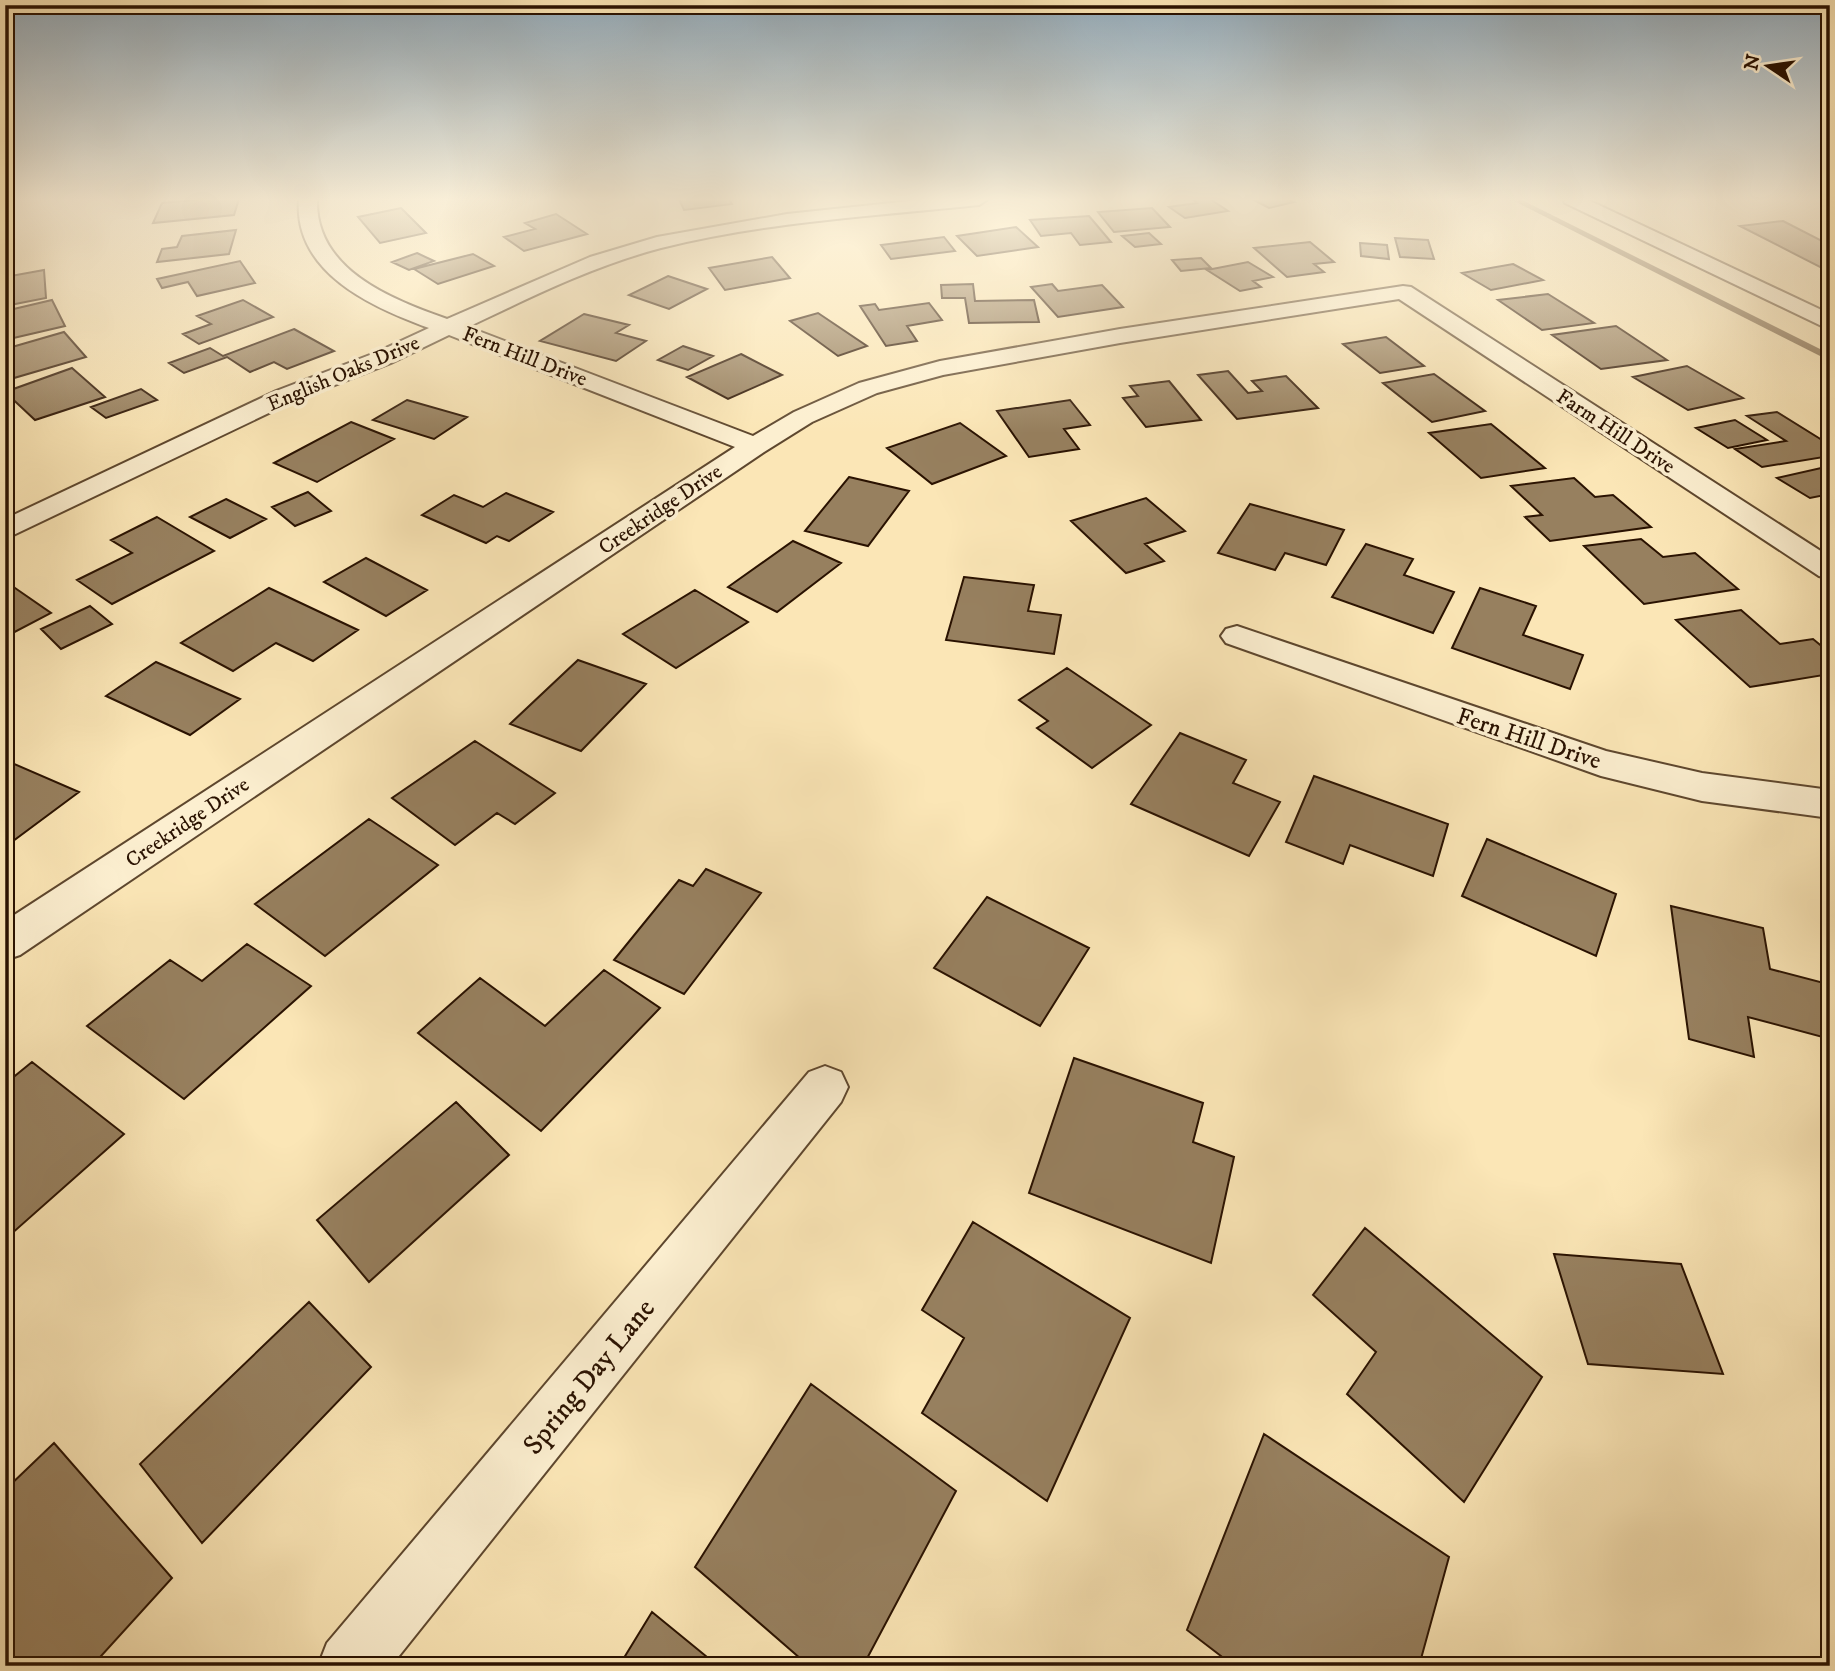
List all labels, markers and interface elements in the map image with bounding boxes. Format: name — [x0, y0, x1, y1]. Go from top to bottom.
north arrow — [1734, 32, 1804, 102]
text: N — [1740, 52, 1766, 73]
street label: Fern Hill Drive — [459, 321, 591, 393]
street label: English Oaks Drive — [263, 330, 424, 418]
street label: Farm Hill Drive — [1551, 384, 1680, 480]
street label: Creekridge Drive — [594, 459, 727, 561]
street label: Fern Hill Drive — [1453, 702, 1605, 776]
street label: Creekridge Drive — [121, 772, 254, 874]
street label: Spring Day Lane — [516, 1292, 663, 1462]

